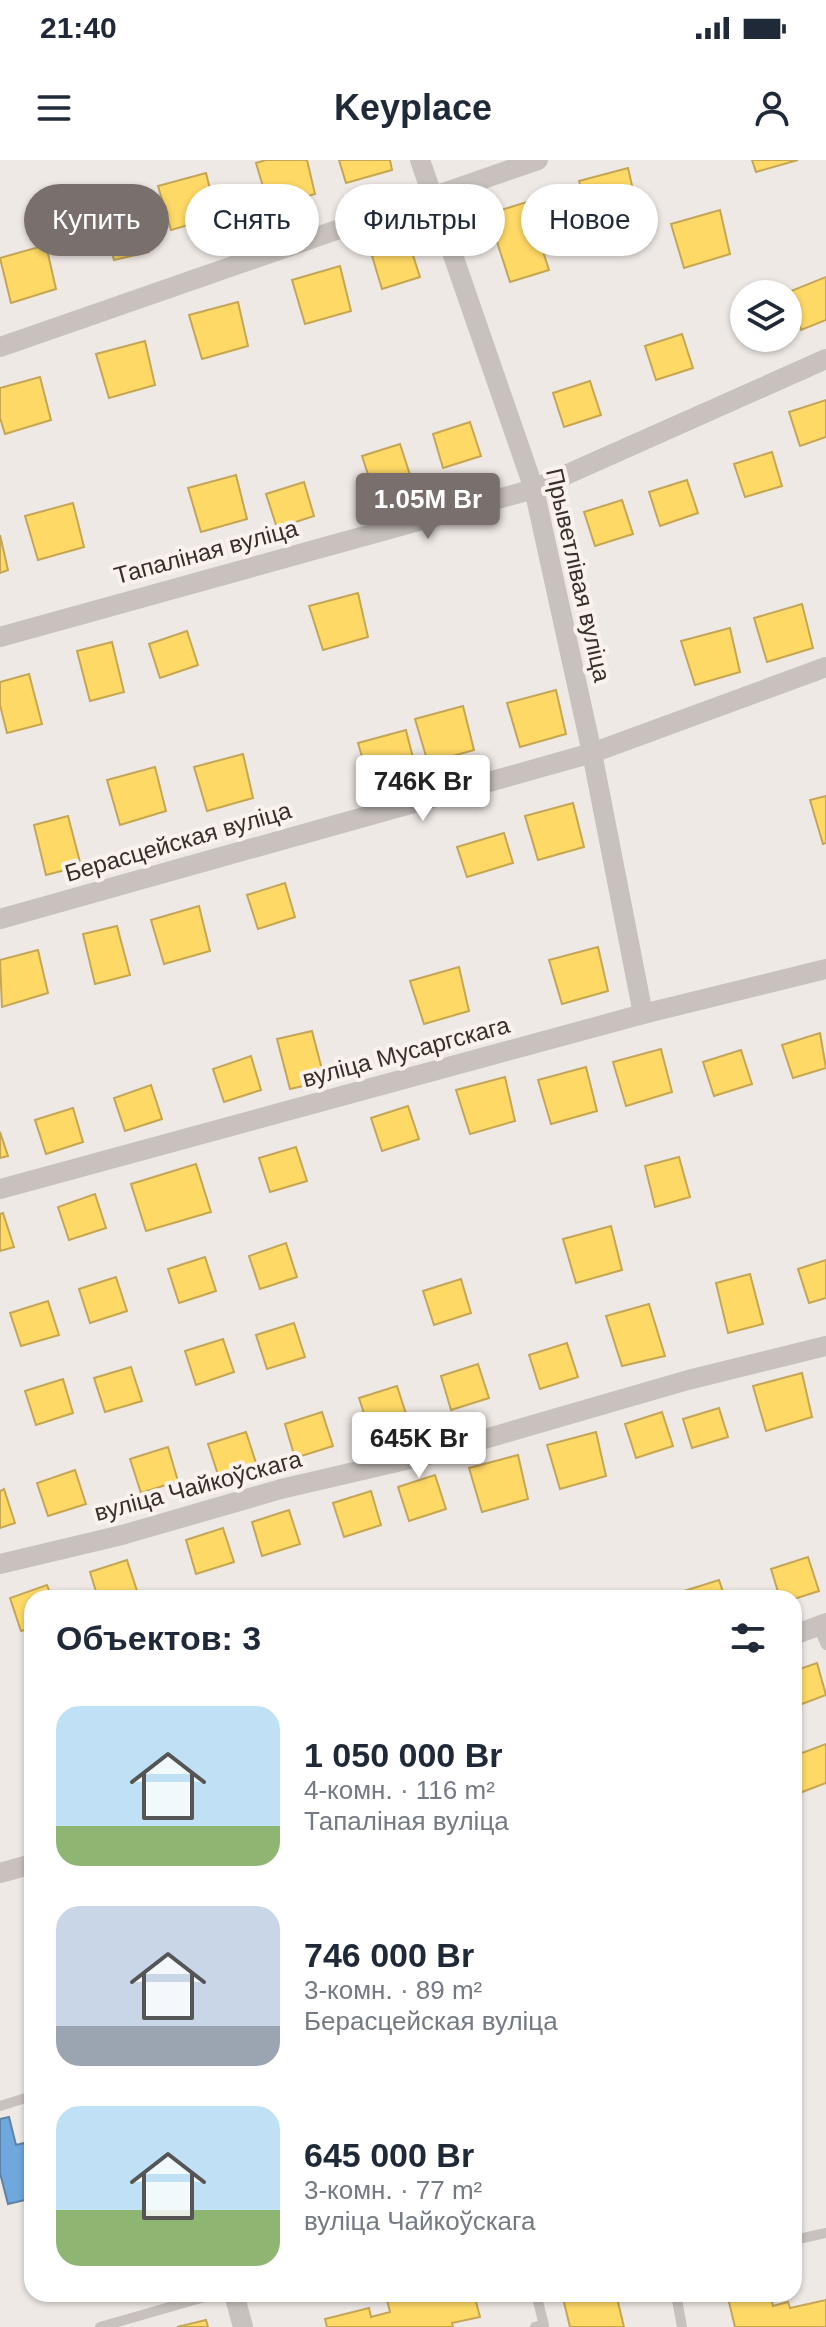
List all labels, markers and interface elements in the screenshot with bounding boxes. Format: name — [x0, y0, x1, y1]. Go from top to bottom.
text: 21:40 — [40, 11, 117, 44]
icon: menu — [32, 86, 76, 130]
icon: person — [750, 86, 794, 130]
text: Keyplace — [334, 87, 492, 128]
chip: Купить — [24, 184, 169, 256]
chip: Снять — [185, 184, 319, 256]
chip: Фильтры — [335, 184, 505, 256]
chip: Новое — [521, 184, 658, 256]
map controls — [730, 280, 802, 352]
button: layers — [730, 280, 802, 352]
street label: Прыветлівая вуліца — [541, 465, 616, 685]
pin: 1.05M Br — [345, 473, 511, 541]
text: 1.05M Br — [374, 484, 482, 514]
street label: Тапаліная вуліца — [111, 514, 301, 589]
pin: 746K Br — [349, 755, 497, 823]
text: 746K Br — [374, 766, 472, 796]
street label: Берасцейская вуліца — [62, 796, 295, 887]
street label: вуліца Мусаргскага — [299, 1011, 513, 1092]
pin: 645K Br — [345, 1412, 493, 1480]
text: 645K Br — [370, 1423, 468, 1453]
street label: вуліца Чайкоўскага — [91, 1445, 305, 1526]
icon: filters — [726, 1616, 770, 1660]
text: Объектов: 3 — [56, 1619, 261, 1657]
text: 1 050 000 Br — [304, 1736, 503, 1774]
icon: home — [120, 1738, 216, 1834]
text: 4-комн. · 116 m² — [304, 1775, 495, 1805]
text: Тапаліная вуліца — [304, 1806, 509, 1836]
text: 746 000 Br — [304, 1936, 474, 1974]
icon: home — [120, 1938, 216, 2034]
text: 3-комн. · 89 m² — [304, 1975, 482, 2005]
text: Берасцейская вуліца — [304, 2006, 558, 2036]
text: 645 000 Br — [304, 2136, 474, 2174]
icon: home — [120, 2138, 216, 2234]
text: 3-комн. · 77 m² — [304, 2175, 482, 2205]
text: вуліца Чайкоўскага — [304, 2206, 535, 2236]

